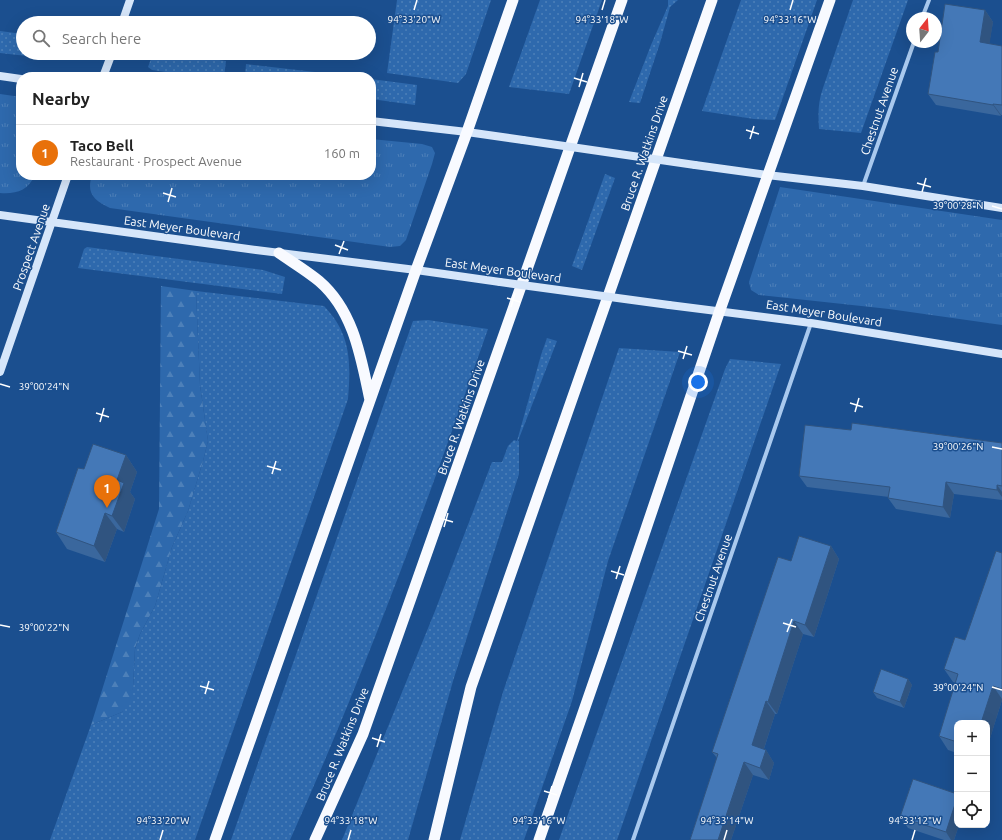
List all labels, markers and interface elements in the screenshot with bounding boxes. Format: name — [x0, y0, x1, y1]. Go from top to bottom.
north arrow — [906, 12, 942, 48]
text: 94°33'20"W — [388, 14, 440, 25]
text: 94°33'18"W — [576, 14, 628, 25]
text: 94°33'16"W — [764, 14, 816, 25]
search box — [16, 16, 376, 60]
icon: search — [30, 27, 52, 49]
text: Search here — [62, 30, 141, 47]
street label: Chestnut Avenue — [858, 65, 900, 157]
text: Nearby — [32, 89, 90, 108]
street label: Bruce R. Watkins Drive — [618, 94, 670, 212]
text: Taco Bell — [70, 137, 134, 154]
text: 1 — [41, 146, 49, 160]
text: 160 m — [324, 146, 360, 160]
text: Restaurant · Prospect Avenue — [70, 154, 242, 168]
text: 39°00'28"N — [933, 200, 983, 211]
street label: Prospect Avenue — [10, 202, 52, 292]
street label: East Meyer Boulevard — [123, 213, 241, 243]
street label: East Meyer Boulevard — [444, 255, 562, 285]
street label: East Meyer Boulevard — [765, 297, 883, 329]
street label: Bruce R. Watkins Drive — [435, 358, 487, 476]
your location — [688, 372, 708, 392]
text: 39°00'24"N — [19, 381, 69, 392]
text: 39°00'26"N — [933, 441, 983, 452]
pin: 1 — [94, 475, 120, 508]
street label: Chestnut Avenue — [692, 532, 734, 624]
text: 39°00'22"N — [19, 622, 69, 633]
text: 39°00'24"N — [933, 682, 983, 693]
street label: Bruce R. Watkins Drive — [313, 685, 371, 803]
map controls — [954, 720, 990, 828]
button: + — [954, 720, 990, 756]
button: − — [954, 756, 990, 792]
button: locate — [954, 792, 990, 828]
text: 94°33'20"W — [137, 815, 189, 826]
text: 94°33'18"W — [325, 815, 377, 826]
text: 94°33'16"W — [513, 815, 565, 826]
text: 94°33'14"W — [701, 815, 753, 826]
text: 94°33'12"W — [889, 815, 941, 826]

